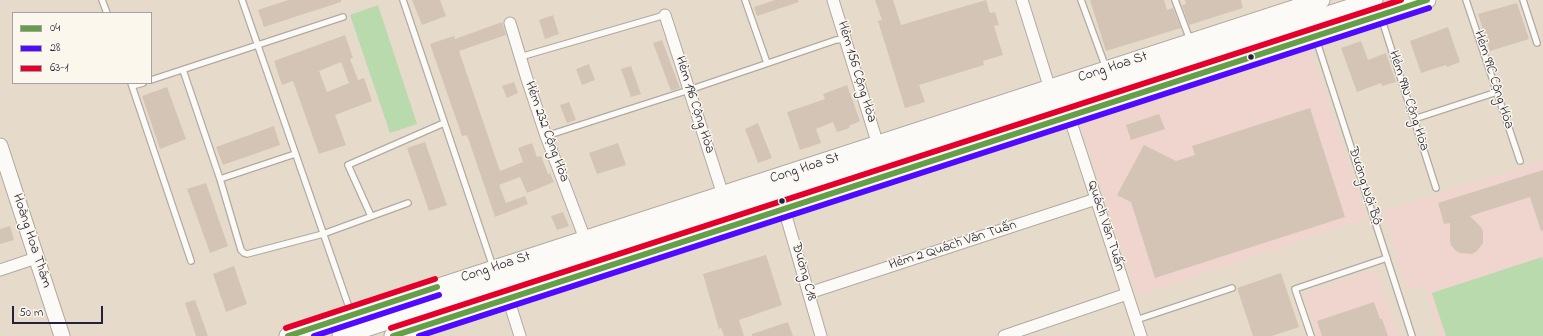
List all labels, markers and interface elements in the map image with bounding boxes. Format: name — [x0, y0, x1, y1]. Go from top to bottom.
legend — [12, 12, 152, 84]
text: 04 — [50, 19, 60, 37]
street label: Hẻm 156 Cộng Hòa — [833, 19, 879, 125]
street label: Hẻm 99C Cộng Hòa — [1469, 29, 1517, 131]
text: 28 — [50, 39, 60, 57]
street label: Cong Hoa St — [1076, 49, 1150, 87]
street label: Hẻm 99N Cộng Hòa — [1384, 49, 1432, 153]
unlabelled marker — [1246, 52, 1256, 62]
street label: Hẻm 196 Cộng Hòa — [670, 54, 718, 156]
text: 63-1 — [50, 59, 69, 77]
street label: Hẻm 232 Cộng Hòa — [520, 79, 572, 185]
street label: Đường Nội Bộ — [1344, 145, 1384, 227]
street label: Cong Hoa St — [768, 150, 842, 188]
street label: Quách Văn Tuấn — [1082, 179, 1128, 273]
street label: Hoàng Hoa Thám — [8, 192, 54, 290]
unlabelled marker — [777, 196, 787, 206]
street label: Hẻm 2 Quách Văn Tuấn — [887, 217, 1019, 275]
street label: Đường C18 — [787, 241, 819, 303]
street label: Cong Hoa St — [459, 249, 533, 287]
scale bar — [14, 298, 105, 324]
text: 50 m — [19, 304, 43, 322]

